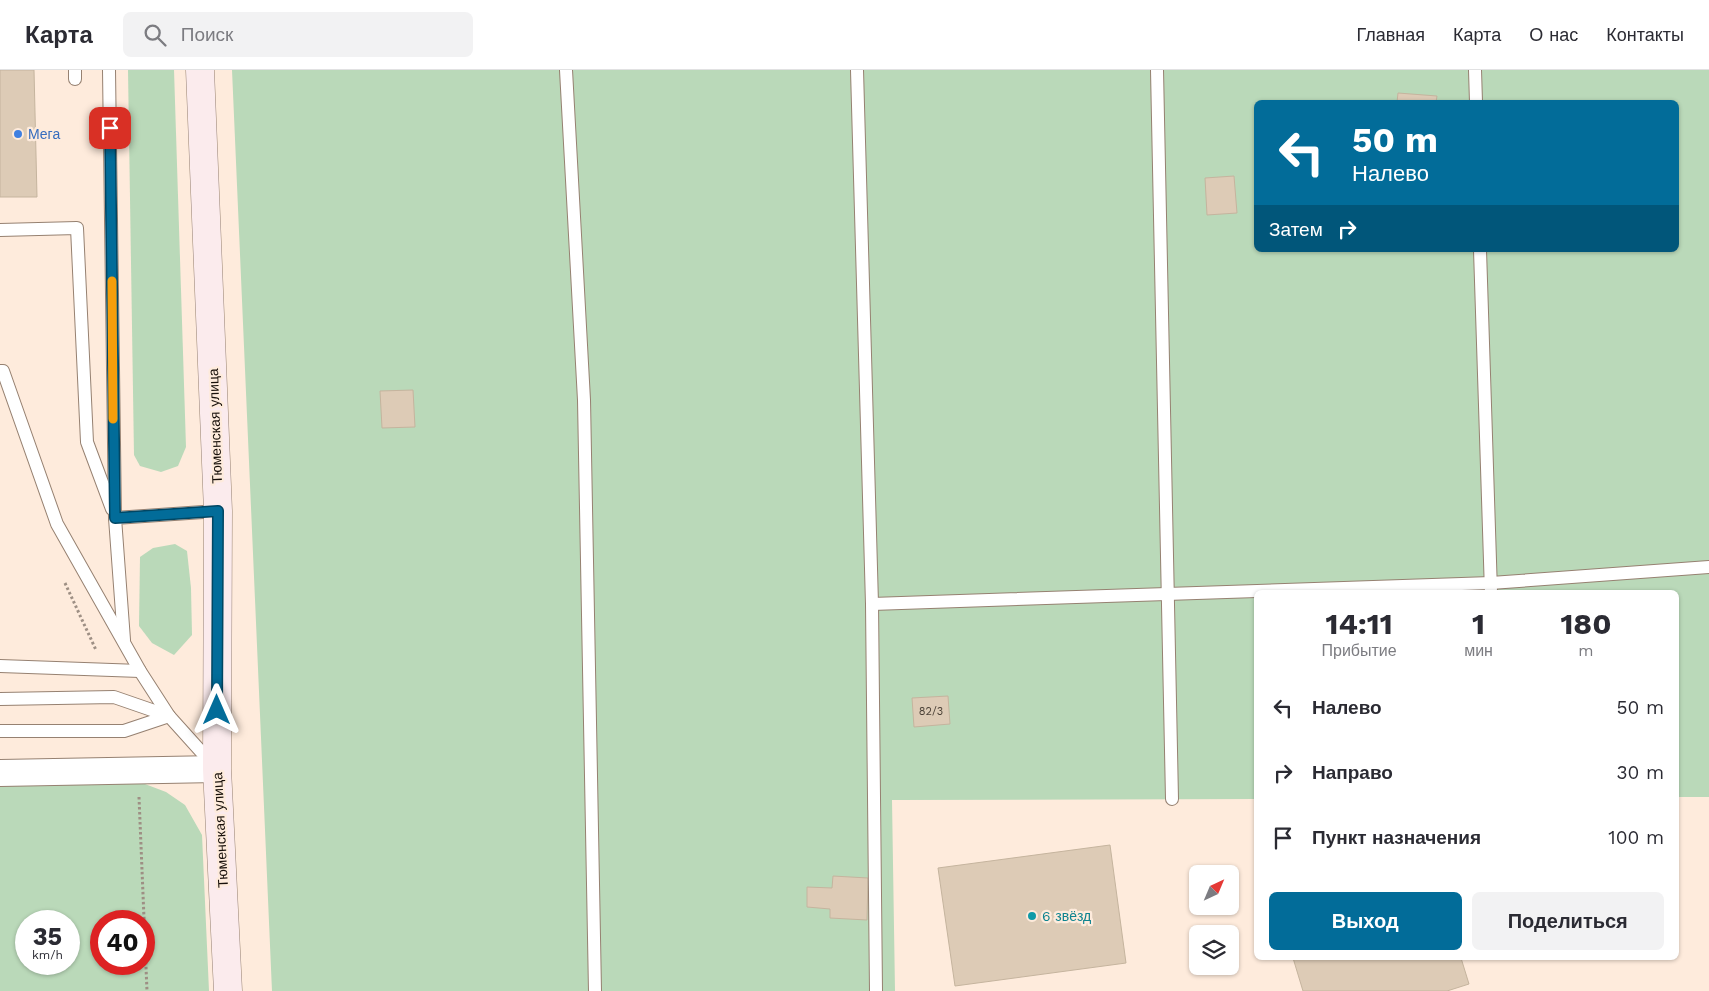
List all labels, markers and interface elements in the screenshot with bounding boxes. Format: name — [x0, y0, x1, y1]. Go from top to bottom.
search box — [123, 12, 473, 57]
text: Карта — [25, 21, 93, 49]
icon: search — [141, 21, 169, 49]
text: Поиск — [181, 23, 233, 46]
text: Главная — [1356, 24, 1425, 45]
text: Карта — [1453, 24, 1501, 45]
text: О нас — [1529, 24, 1578, 45]
text: Контакты — [1606, 24, 1684, 45]
pin — [89, 107, 131, 149]
icon: arrive — [96, 114, 124, 142]
text: 50 m — [1352, 119, 1438, 161]
icon: left — [1269, 120, 1334, 185]
place label: Мега — [28, 126, 60, 142]
marker: Мега — [12, 128, 24, 140]
text: Налево — [1352, 161, 1429, 186]
icon: right — [1333, 215, 1361, 243]
text: Затем — [1269, 218, 1323, 241]
street label: Тюменская улица — [205, 368, 225, 484]
text: 14:11 — [1325, 606, 1393, 641]
text: 1 — [1472, 606, 1485, 641]
text: 180 — [1560, 606, 1611, 641]
text: Прибытие — [1321, 641, 1397, 660]
text: мин — [1464, 641, 1493, 660]
text: m — [1578, 641, 1594, 660]
position arrow — [190, 683, 242, 735]
icon: left — [1269, 694, 1297, 722]
text: Налево — [1312, 696, 1382, 719]
text: 50 m — [1617, 696, 1664, 719]
house number: 82/3 — [919, 705, 943, 718]
icon: right — [1269, 759, 1297, 787]
text: Направо — [1312, 761, 1393, 784]
text: 30 m — [1617, 761, 1664, 784]
street label: Тюменская улица — [209, 772, 231, 888]
icon: arrive — [1269, 824, 1297, 852]
text: Пункт назначения — [1312, 826, 1481, 849]
text: 100 m — [1608, 826, 1664, 849]
north arrow — [1189, 865, 1239, 915]
map controls — [1189, 865, 1239, 975]
button: Выход — [1269, 892, 1462, 950]
button: Поделиться — [1472, 892, 1664, 950]
place label: 6 звёзд — [1042, 908, 1091, 924]
speed limit sign: 40 — [90, 910, 155, 975]
marker: 6 звёзд — [1026, 910, 1038, 922]
text: 35 — [33, 922, 62, 951]
button: layers — [1189, 925, 1239, 975]
text: km/h — [32, 948, 63, 962]

